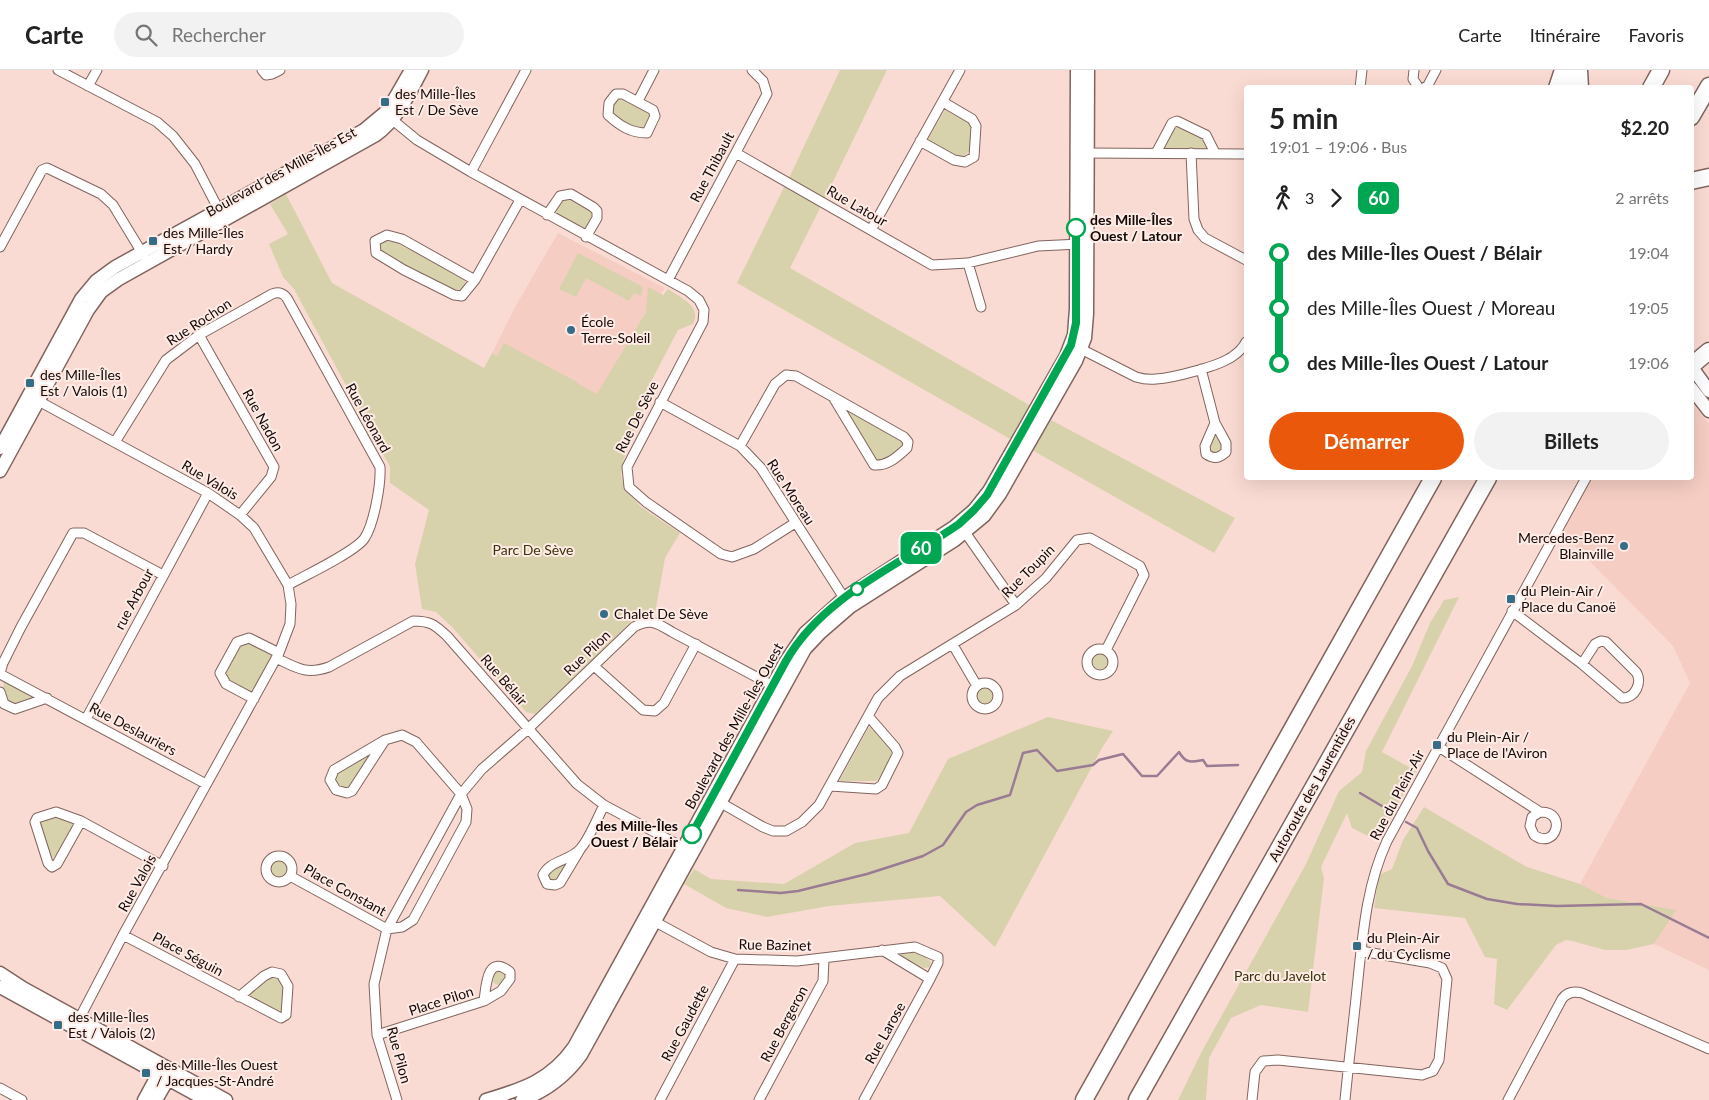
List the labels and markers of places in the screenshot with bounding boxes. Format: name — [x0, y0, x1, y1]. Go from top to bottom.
place label: des Mille-Îles Est / De Sève — [395, 85, 478, 118]
marker: des Mille-Îles Est / De Sève — [379, 96, 391, 108]
place label: des Mille-Îles Ouest / Latour — [1090, 211, 1183, 244]
marker: des Mille-Îles Ouest / Latour — [1066, 218, 1086, 238]
place label: des Mille-Îles Est / Hardy — [163, 224, 244, 257]
marker: des Mille-Îles Est / Hardy — [147, 235, 159, 247]
place label: École Terre-Soleil — [581, 313, 650, 346]
marker: École Terre-Soleil — [565, 324, 577, 336]
place label: des Mille-Îles Est / Valois (1) — [40, 366, 128, 399]
marker: des Mille-Îles Est / Valois (1) — [24, 377, 36, 389]
place label: Mercedes-Benz Blainville — [1518, 529, 1614, 562]
marker: Mercedes-Benz Blainville — [1618, 540, 1630, 552]
unlabelled marker — [850, 582, 864, 596]
place label: du Plein-Air / Place du Canoë — [1521, 582, 1616, 615]
marker: du Plein-Air / Place du Canoë — [1505, 593, 1517, 605]
place label: Chalet De Sève — [614, 605, 708, 622]
marker: Chalet De Sève — [598, 608, 610, 620]
place label: du Plein-Air / Place de l'Aviron — [1447, 728, 1547, 761]
marker: du Plein-Air / Place de l'Aviron — [1431, 739, 1443, 751]
place label: des Mille-Îles Ouest / Bélair — [591, 817, 679, 850]
marker: des Mille-Îles Ouest / Bélair — [682, 824, 702, 844]
place label: du Plein-Air / du Cyclisme — [1367, 929, 1451, 962]
marker: du Plein-Air / du Cyclisme — [1351, 940, 1363, 952]
place label: des Mille-Îles Est / Valois (2) — [68, 1008, 156, 1041]
marker: des Mille-Îles Est / Valois (2) — [52, 1019, 64, 1031]
place label: des Mille-Îles Ouest / Jacques-St-André — [156, 1056, 278, 1089]
marker: des Mille-Îles Ouest / Jacques-St-André — [140, 1067, 152, 1079]

